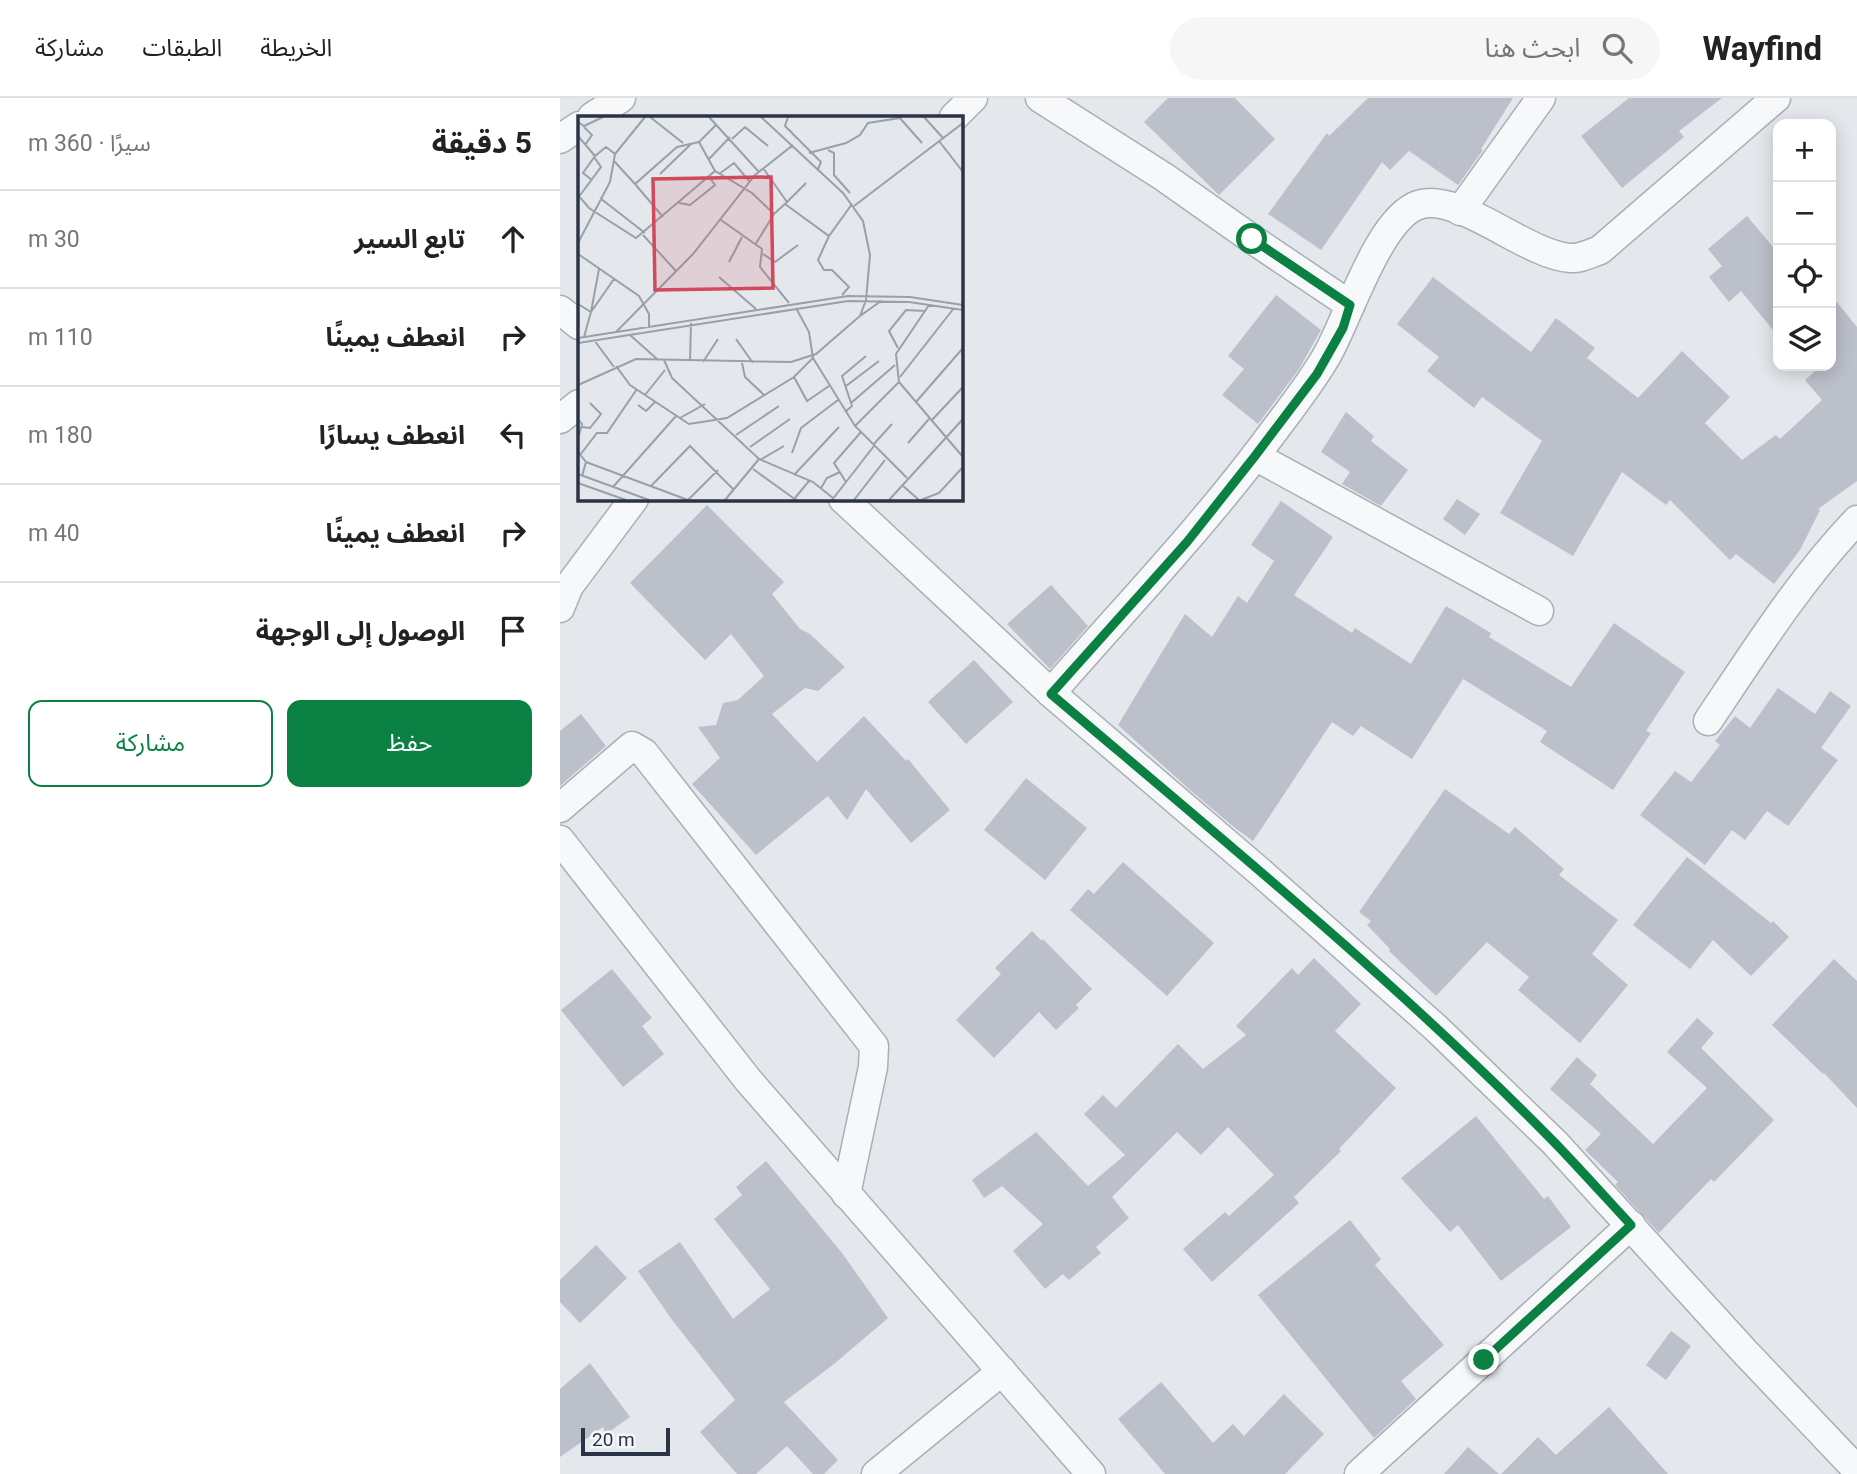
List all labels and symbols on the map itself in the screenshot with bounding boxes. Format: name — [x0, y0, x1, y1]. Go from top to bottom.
inset map — [578, 116, 962, 500]
route start — [1236, 223, 1267, 254]
route end — [1468, 1344, 1499, 1375]
scale bar — [581, 1425, 670, 1457]

